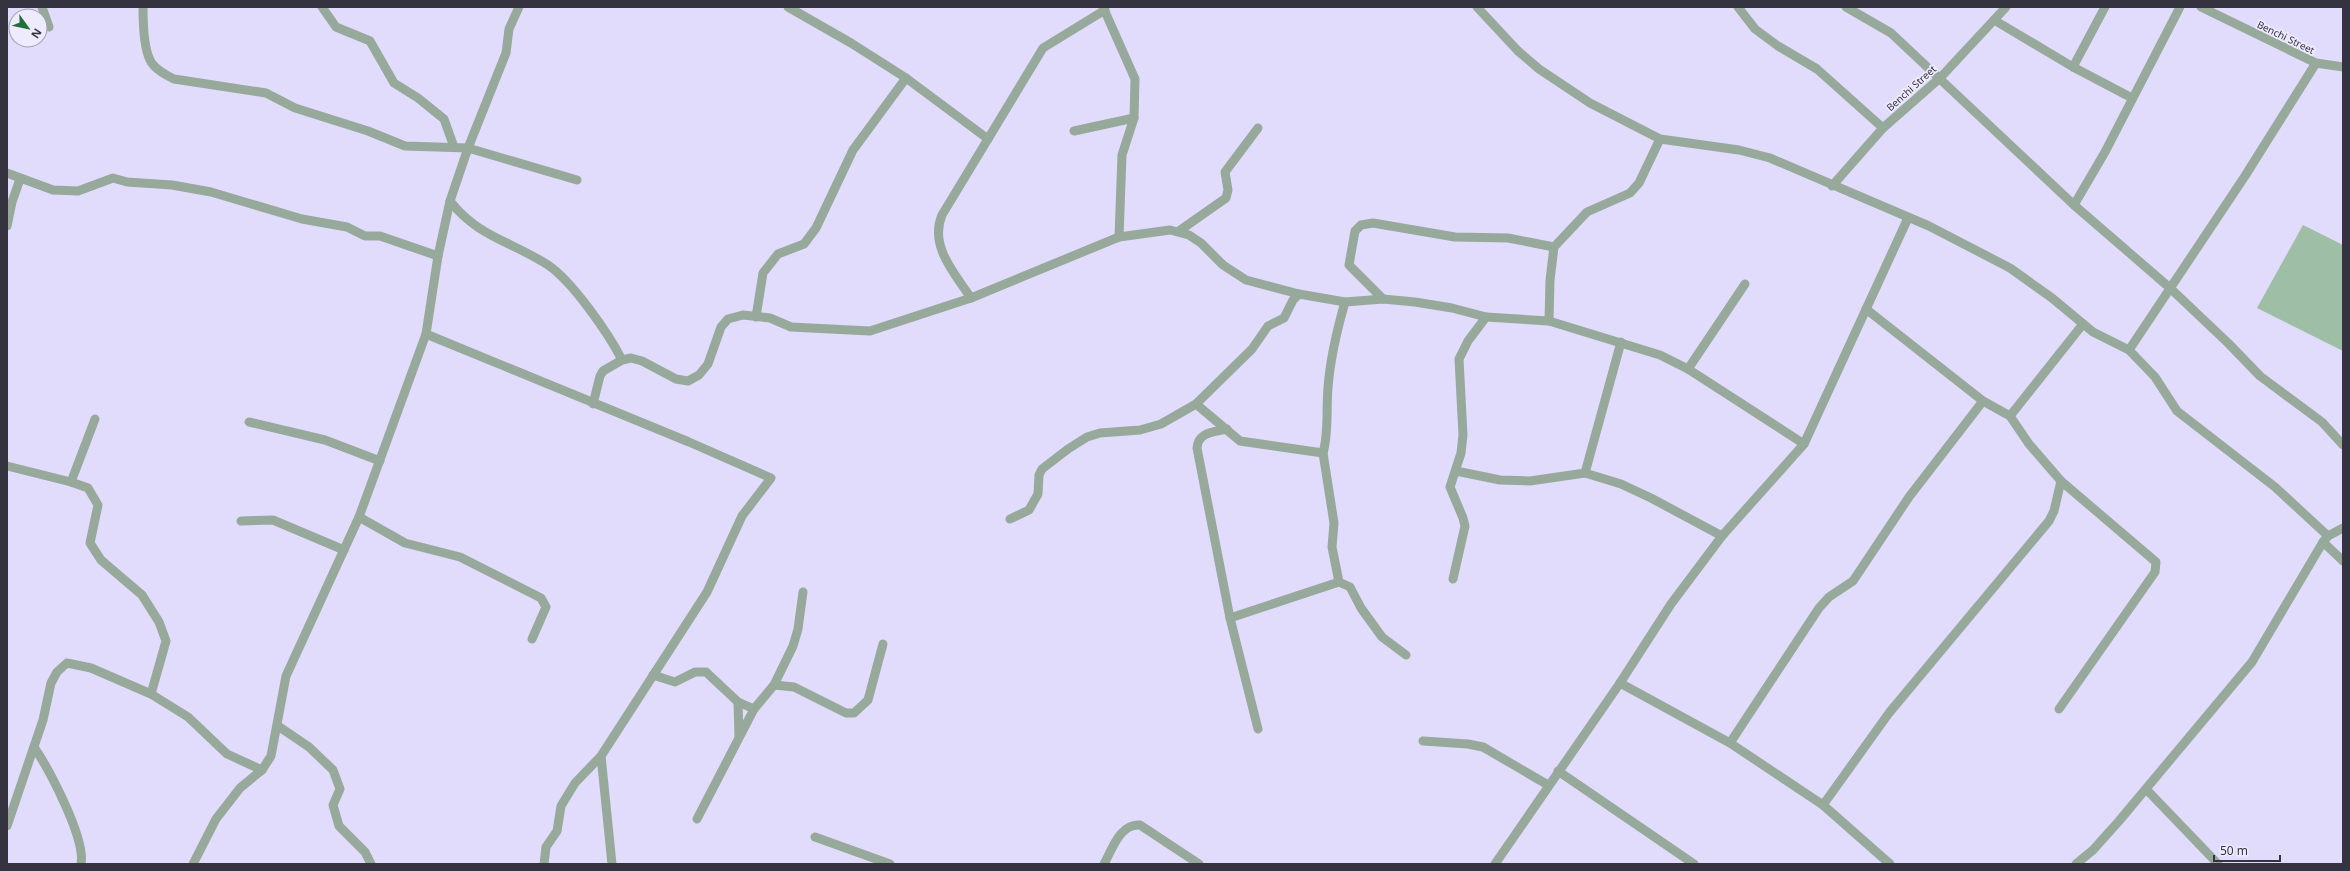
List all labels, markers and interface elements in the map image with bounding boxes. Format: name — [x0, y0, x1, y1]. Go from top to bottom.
north arrow — [8, 8, 48, 48]
street label: Benchi Street — [2255, 17, 2317, 57]
text: N — [28, 26, 46, 42]
street label: Benchi Street — [1883, 62, 1939, 114]
scale bar — [2214, 837, 2280, 863]
text: 50 m — [2220, 842, 2248, 859]

